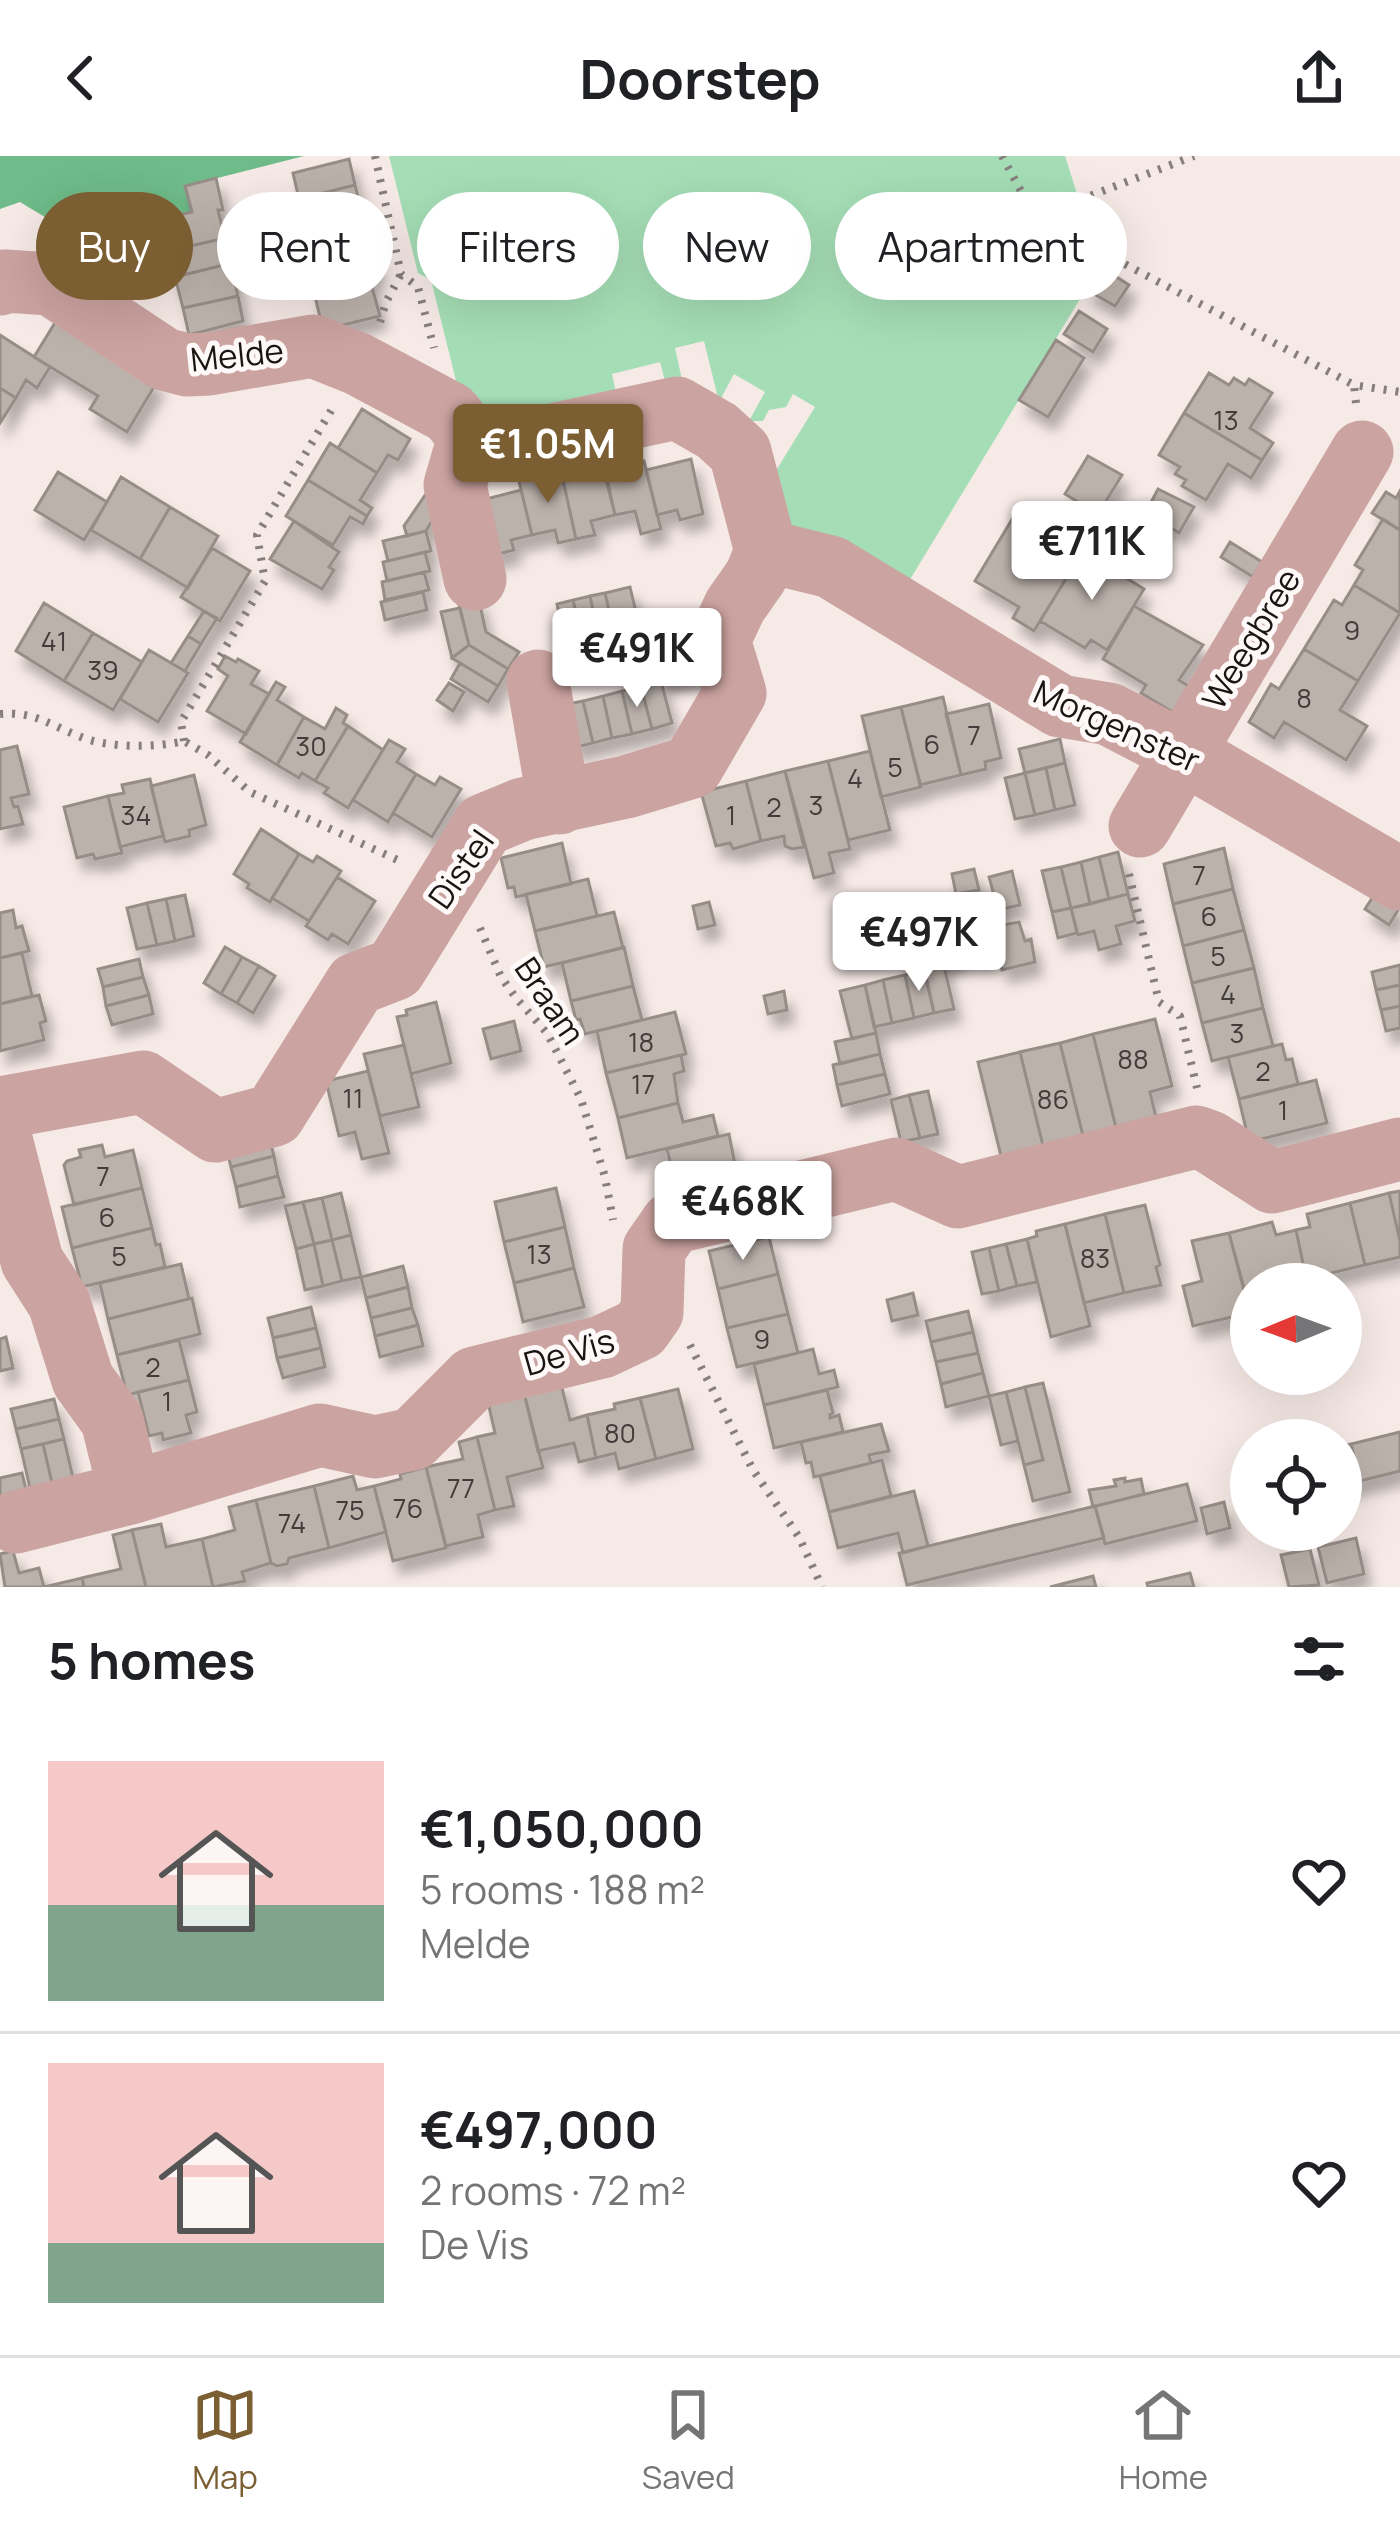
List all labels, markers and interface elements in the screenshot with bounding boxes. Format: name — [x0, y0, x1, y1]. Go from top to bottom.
text: Doorstep — [579, 41, 821, 115]
icon: back — [48, 45, 114, 111]
icon: share — [1286, 45, 1352, 111]
chip: Buy — [36, 192, 193, 300]
chip: Rent — [217, 192, 393, 300]
chip: Filters — [417, 192, 619, 300]
chip: New — [643, 192, 811, 300]
chip: Apartment — [835, 192, 1127, 300]
street label: Melde — [188, 327, 286, 382]
house number: 13 — [1213, 401, 1239, 438]
pin: €1.05M — [450, 404, 646, 506]
text: €1.05M — [480, 416, 616, 470]
pin: €711K — [1008, 501, 1176, 603]
text: €711K — [1039, 513, 1145, 567]
street label: Weegbree — [1191, 560, 1310, 717]
pin: €491K — [553, 608, 721, 710]
house number: 9 — [1344, 611, 1360, 648]
text: €491K — [579, 620, 695, 674]
house number: 41 — [41, 622, 67, 659]
house number: 39 — [87, 651, 119, 688]
street label: Morgenster — [1027, 669, 1208, 782]
house number: 8 — [1296, 679, 1312, 716]
house number: 7 — [967, 716, 981, 753]
house number: 6 — [924, 725, 940, 762]
house number: 30 — [295, 727, 327, 764]
house number: 5 — [887, 748, 903, 785]
house number: 4 — [847, 759, 863, 796]
house number: 3 — [809, 786, 823, 823]
house number: 2 — [766, 788, 782, 825]
house number: 34 — [121, 796, 151, 833]
house number: 1 — [726, 796, 736, 833]
street label: Distel — [417, 820, 504, 917]
house number: 7 — [1192, 856, 1206, 893]
pin: €497K — [835, 892, 1003, 994]
house number: 6 — [1201, 897, 1217, 934]
text: €497K — [860, 904, 978, 958]
house number: 5 — [1210, 937, 1226, 974]
street label: Braam — [505, 948, 596, 1053]
house number: 4 — [1220, 975, 1236, 1012]
house number: 3 — [1230, 1014, 1244, 1051]
house number: 18 — [628, 1023, 654, 1060]
house number: 88 — [1117, 1040, 1149, 1077]
house number: 2 — [1255, 1052, 1271, 1089]
house number: 17 — [631, 1065, 655, 1102]
house number: 11 — [342, 1079, 364, 1116]
house number: 86 — [1037, 1080, 1069, 1117]
house number: 1 — [1278, 1091, 1288, 1128]
house number: 7 — [96, 1157, 110, 1194]
pin: €468K — [659, 1161, 827, 1263]
text: €468K — [682, 1173, 804, 1227]
house number: 6 — [99, 1198, 115, 1235]
house number: 13 — [526, 1235, 552, 1272]
house number: 5 — [111, 1237, 127, 1274]
house number: 83 — [1080, 1239, 1110, 1276]
north arrow — [1230, 1263, 1362, 1395]
map controls — [1230, 1263, 1362, 1551]
street label: De Vis — [518, 1317, 619, 1386]
house number: 9 — [754, 1320, 770, 1357]
house number: 2 — [145, 1348, 161, 1385]
house number: 1 — [162, 1382, 172, 1419]
house number: 80 — [604, 1414, 636, 1451]
button: locate — [1230, 1419, 1362, 1551]
house number: 77 — [447, 1469, 475, 1506]
house number: 76 — [393, 1489, 423, 1526]
house number: 75 — [335, 1491, 365, 1528]
house number: 74 — [278, 1504, 306, 1541]
text: 5 homes — [48, 1625, 255, 1694]
icon: filters — [1286, 1626, 1352, 1692]
text: €1,050,000 — [420, 1793, 704, 1862]
icon: home — [144, 1809, 288, 1953]
icon: heart — [1286, 1848, 1352, 1914]
text: 5 rooms · 188 m² — [420, 1862, 705, 1916]
text: Melde — [420, 1916, 531, 1970]
text: €497,000 — [420, 2094, 658, 2163]
icon: home — [144, 2111, 288, 2255]
icon: heart — [1286, 2150, 1352, 2216]
text: 2 rooms · 72 m² — [420, 2163, 686, 2217]
text: De Vis — [420, 2217, 529, 2271]
tab: Map — [192, 2382, 258, 2499]
tab: Saved — [642, 2382, 735, 2499]
tab: Home — [1119, 2382, 1208, 2499]

